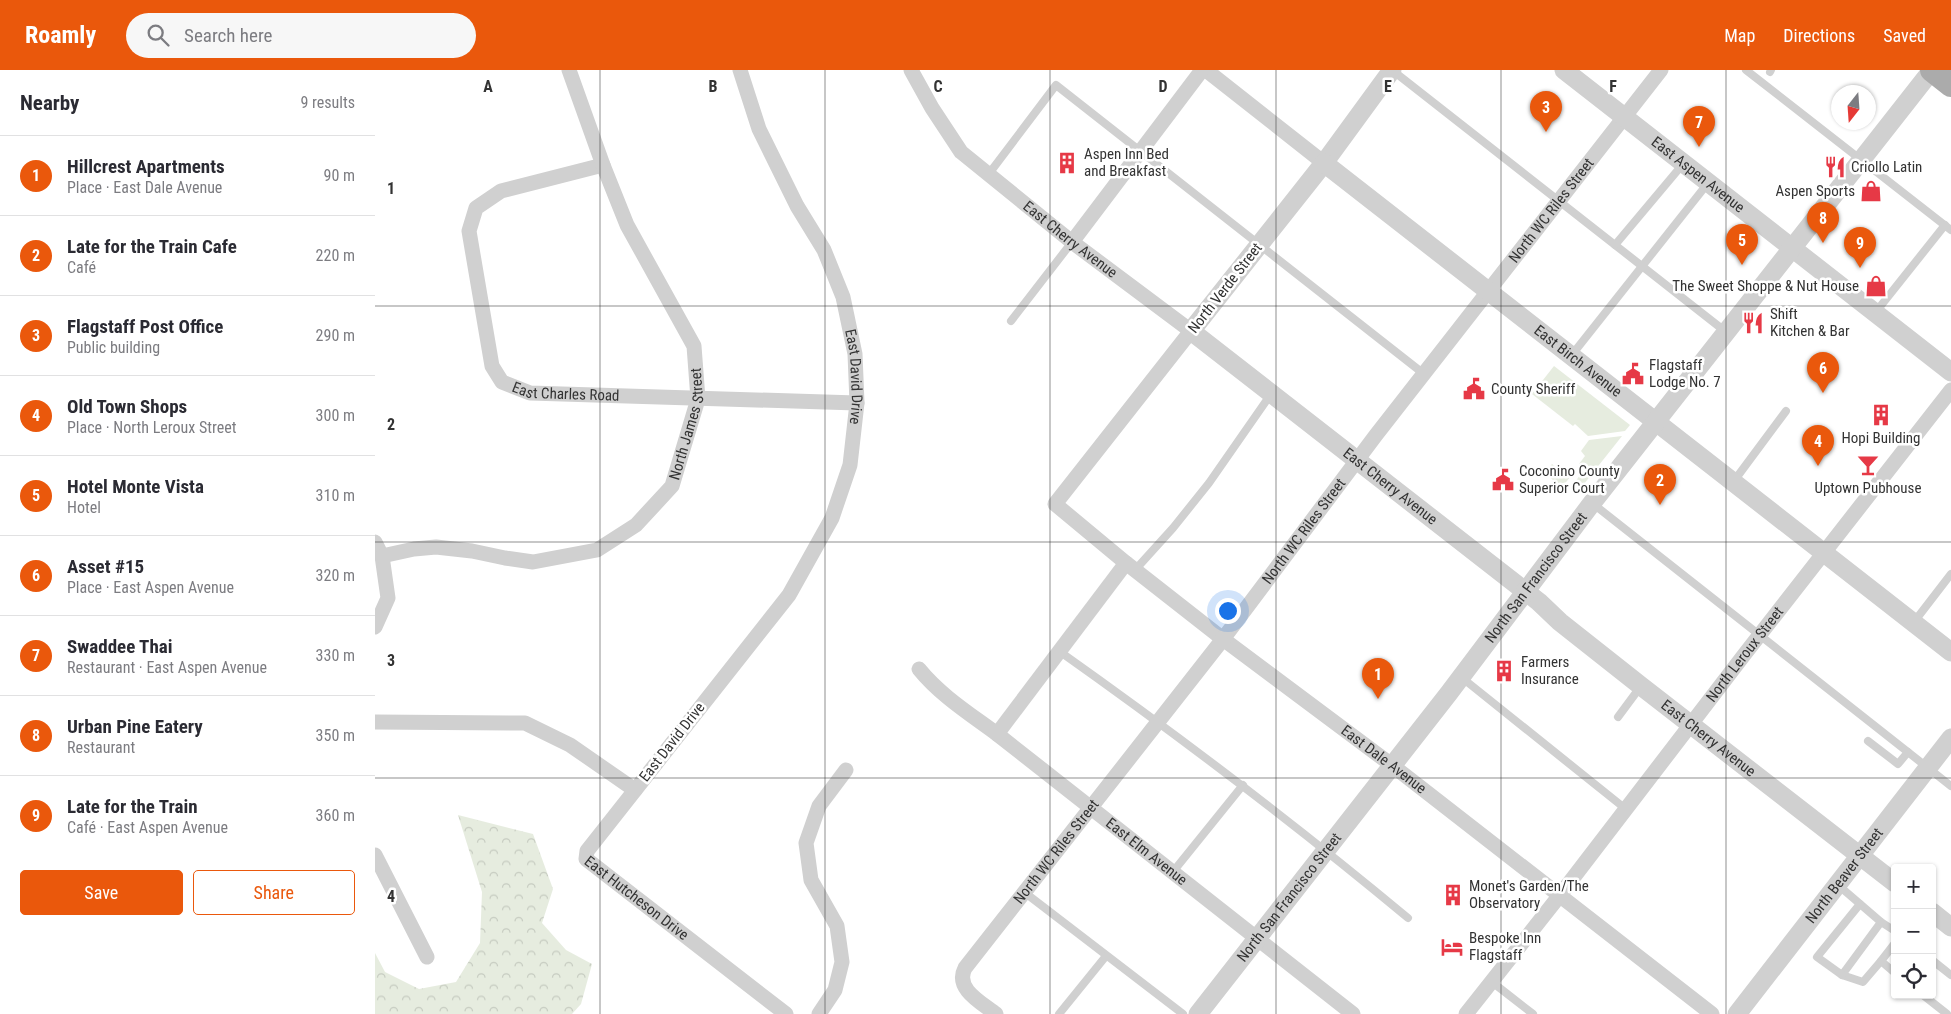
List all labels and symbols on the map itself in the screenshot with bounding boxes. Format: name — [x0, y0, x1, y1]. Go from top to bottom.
text: A — [483, 77, 493, 96]
text: B — [709, 77, 718, 96]
text: C — [933, 77, 943, 96]
text: D — [1158, 77, 1168, 96]
text: E — [1384, 77, 1392, 96]
text: F — [1609, 77, 1617, 96]
north arrow — [1831, 85, 1876, 130]
pin: 3 — [1530, 91, 1562, 132]
pin: 7 — [1683, 106, 1715, 147]
street label: East Aspen Avenue — [1648, 133, 1748, 217]
place label: Aspen Inn Bed and Breakfast — [1084, 145, 1169, 180]
building icon: Aspen Inn Bed and Breakfast — [1054, 150, 1080, 176]
restaurant icon: Criollo Latin — [1822, 154, 1848, 180]
street label: North WC Riles Street — [1505, 155, 1598, 266]
place label: Criollo Latin — [1851, 158, 1922, 176]
shop icon: Aspen Sports — [1858, 178, 1884, 204]
text: 1 — [387, 179, 395, 198]
place label: Aspen Sports — [1775, 182, 1855, 200]
street label: East Cherry Avenue — [1020, 197, 1121, 282]
pin: 8 — [1807, 202, 1839, 243]
pin: 5 — [1726, 224, 1758, 265]
pin: 9 — [1844, 227, 1876, 268]
street label: North Verde Street — [1184, 239, 1266, 337]
shop icon: The Sweet Shoppe & Nut House — [1863, 273, 1889, 299]
place label: The Sweet Shoppe & Nut House — [1672, 277, 1859, 295]
place label: Shift Kitchen & Bar — [1770, 305, 1850, 340]
restaurant icon: Shift Kitchen & Bar — [1740, 310, 1766, 336]
street label: East Birch Avenue — [1530, 321, 1625, 401]
street label: East David Drive — [841, 327, 866, 425]
pin: 6 — [1807, 352, 1839, 393]
place label: Flagstaff Lodge No. 7 — [1649, 356, 1721, 391]
public building icon: Flagstaff Lodge No. 7 — [1620, 361, 1646, 387]
street label: North James Street — [665, 367, 708, 482]
public building icon: County Sheriff — [1461, 376, 1487, 402]
street label: East Charles Road — [510, 378, 620, 405]
place label: County Sheriff — [1491, 380, 1575, 398]
building icon: Hopi Building — [1868, 402, 1894, 428]
text: 2 — [387, 415, 395, 434]
pin: 4 — [1802, 425, 1834, 466]
place label: Hopi Building — [1842, 429, 1920, 447]
street label: East Cherry Avenue — [1340, 444, 1441, 528]
bar icon: Uptown Pubhouse — [1855, 452, 1881, 478]
place label: Coconino County Superior Court — [1519, 462, 1620, 497]
pin: 2 — [1644, 464, 1676, 505]
public building icon: Coconino County Superior Court — [1490, 467, 1516, 493]
street label: North WC Riles Street — [1258, 475, 1349, 588]
place label: Uptown Pubhouse — [1815, 479, 1921, 497]
street label: North San Francisco Street — [1481, 509, 1591, 646]
your location — [1215, 598, 1241, 624]
street label: North Leroux Street — [1702, 603, 1787, 706]
text: 3 — [387, 651, 395, 670]
place label: Farmers Insurance — [1521, 653, 1579, 688]
pin: 1 — [1362, 658, 1394, 699]
building icon: Farmers Insurance — [1491, 658, 1517, 684]
street label: East Cherry Avenue — [1658, 696, 1759, 780]
street label: East David Drive — [635, 699, 709, 785]
street label: East Dale Avenue — [1337, 721, 1430, 797]
street label: North WC Riles Street — [1010, 796, 1103, 907]
street label: East Elm Avenue — [1102, 814, 1191, 889]
street label: North Beaver Street — [1802, 824, 1887, 927]
street label: North San Francisco Street — [1233, 829, 1345, 965]
street label: East Hutcheson Drive — [581, 852, 692, 944]
place label: Monet's Garden/The Observatory — [1469, 877, 1589, 912]
building icon: Monet's Garden/The Observatory — [1440, 882, 1466, 908]
text: 4 — [387, 887, 395, 906]
place label: Bespoke Inn Flagstaff — [1469, 929, 1541, 964]
hotel icon: Bespoke Inn Flagstaff — [1439, 934, 1465, 960]

